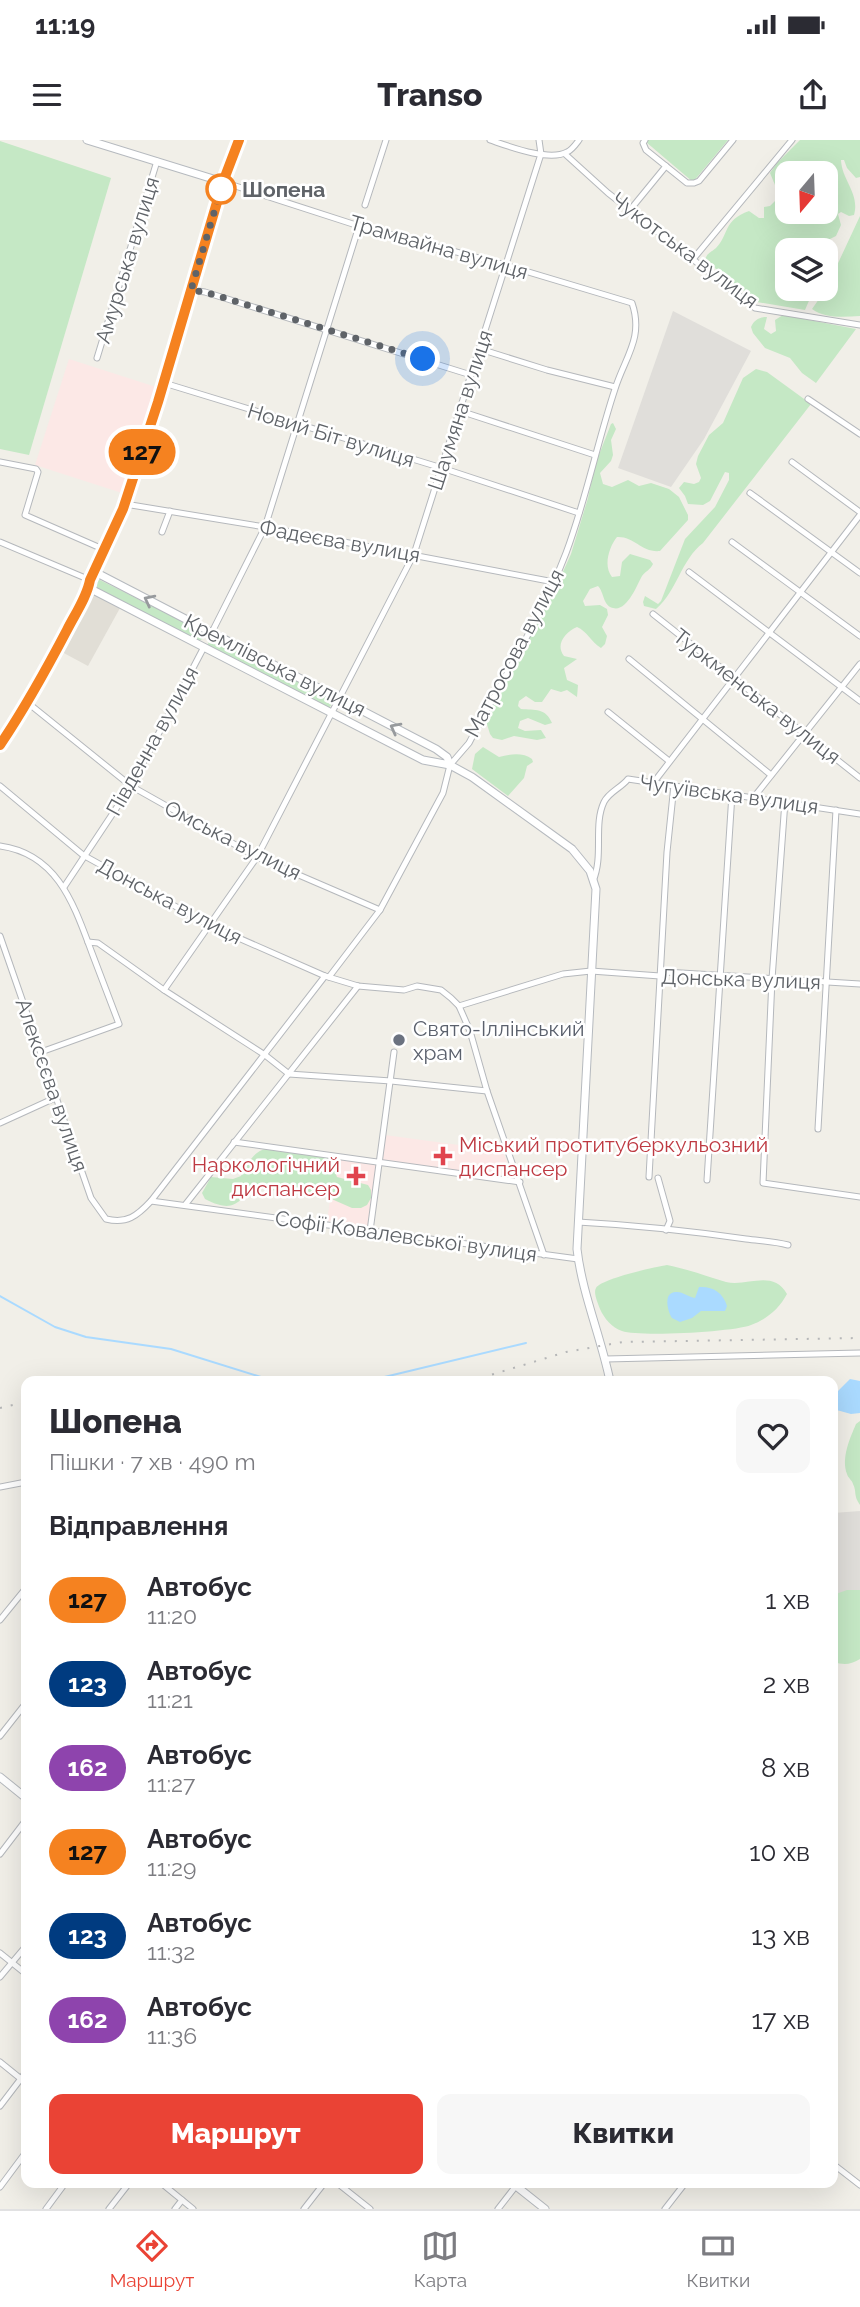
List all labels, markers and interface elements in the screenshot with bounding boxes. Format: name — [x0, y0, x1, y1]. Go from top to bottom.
text: 11:19 — [35, 10, 95, 40]
icon: menu — [28, 76, 66, 114]
text: Transo — [377, 76, 483, 113]
icon: share — [794, 76, 832, 114]
north arrow — [775, 161, 838, 224]
map controls — [775, 161, 838, 301]
street label: Амурська вулиця — [90, 174, 164, 346]
marker: Шопена — [206, 174, 236, 204]
place label: Шопена — [242, 177, 325, 202]
street label: Чукотська вулиця — [607, 187, 763, 313]
street label: Трамвайна вулиця — [347, 210, 531, 284]
button: layers — [775, 238, 838, 301]
street label: Шаумяна вулиця — [422, 327, 498, 493]
your location — [405, 341, 440, 376]
street label: Новий Біт вулиця — [245, 398, 417, 472]
line badge: 127 — [102, 429, 182, 475]
text: 127 — [123, 437, 161, 466]
street label: Фадеєва вулиця — [258, 515, 422, 567]
street label: Матросова вулиця — [459, 565, 569, 741]
one-way arrow — [144, 595, 157, 609]
street label: Кремлівська вулиця — [180, 608, 370, 722]
street label: Туркменська вулиця — [668, 623, 846, 769]
street label: Південна вулиця — [101, 662, 203, 820]
one-way arrow — [390, 722, 402, 736]
street label: Чугуївська вулиця — [638, 769, 820, 819]
street label: Омська вулиця — [161, 795, 305, 885]
street label: Донська вулиця — [93, 852, 247, 950]
street label: Донська вулиця — [661, 964, 821, 994]
street label: Алексєєва вулиця — [11, 995, 93, 1175]
place label: Свято-Іллінський храм — [413, 1016, 584, 1065]
marker: Свято-Іллінський храм — [391, 1032, 407, 1048]
place label: Міський протитуберкульозний диспансер — [459, 1132, 768, 1181]
marker: Міський протитуберкульозний диспансер — [433, 1146, 453, 1166]
place label: Наркологічний диспансер — [192, 1152, 340, 1201]
marker: Наркологічний диспансер — [346, 1166, 366, 1186]
street label: Софії Ковалевської вулиця — [274, 1205, 538, 1267]
button: heart — [736, 1399, 810, 1473]
text: Шопена — [49, 1402, 182, 1441]
text: Пішки · 7 хв · 490 m — [49, 1448, 256, 1475]
text: Відправлення — [49, 1511, 228, 1541]
text: Автобус — [147, 1572, 252, 1602]
text: 127 — [68, 1585, 107, 1614]
text: 1 хв — [765, 1585, 810, 1615]
text: 11:20 — [147, 1602, 197, 1629]
text: Автобус — [147, 1656, 252, 1686]
text: 123 — [68, 1669, 107, 1698]
text: 2 хв — [763, 1669, 810, 1699]
text: 11:21 — [147, 1686, 193, 1713]
text: Автобус — [147, 1740, 252, 1770]
text: 162 — [68, 1753, 107, 1782]
text: 8 хв — [761, 1753, 810, 1783]
text: 11:27 — [147, 1770, 195, 1797]
text: Автобус — [147, 1824, 252, 1854]
text: 127 — [68, 1837, 107, 1866]
text: 10 хв — [749, 1837, 810, 1867]
text: 11:29 — [147, 1854, 196, 1881]
text: Автобус — [147, 1908, 252, 1938]
text: 123 — [68, 1921, 107, 1950]
text: 13 хв — [751, 1921, 810, 1951]
text: 11:32 — [147, 1938, 195, 1965]
text: Автобус — [147, 1992, 252, 2022]
text: 162 — [68, 2005, 107, 2034]
text: 17 хв — [751, 2005, 810, 2035]
text: 11:36 — [147, 2022, 197, 2049]
button: Маршрут — [49, 2094, 423, 2174]
button: Квитки — [437, 2094, 810, 2174]
tab: Маршрут — [110, 2227, 194, 2291]
tab: Карта — [414, 2227, 467, 2291]
tab: Квитки — [687, 2227, 750, 2291]

